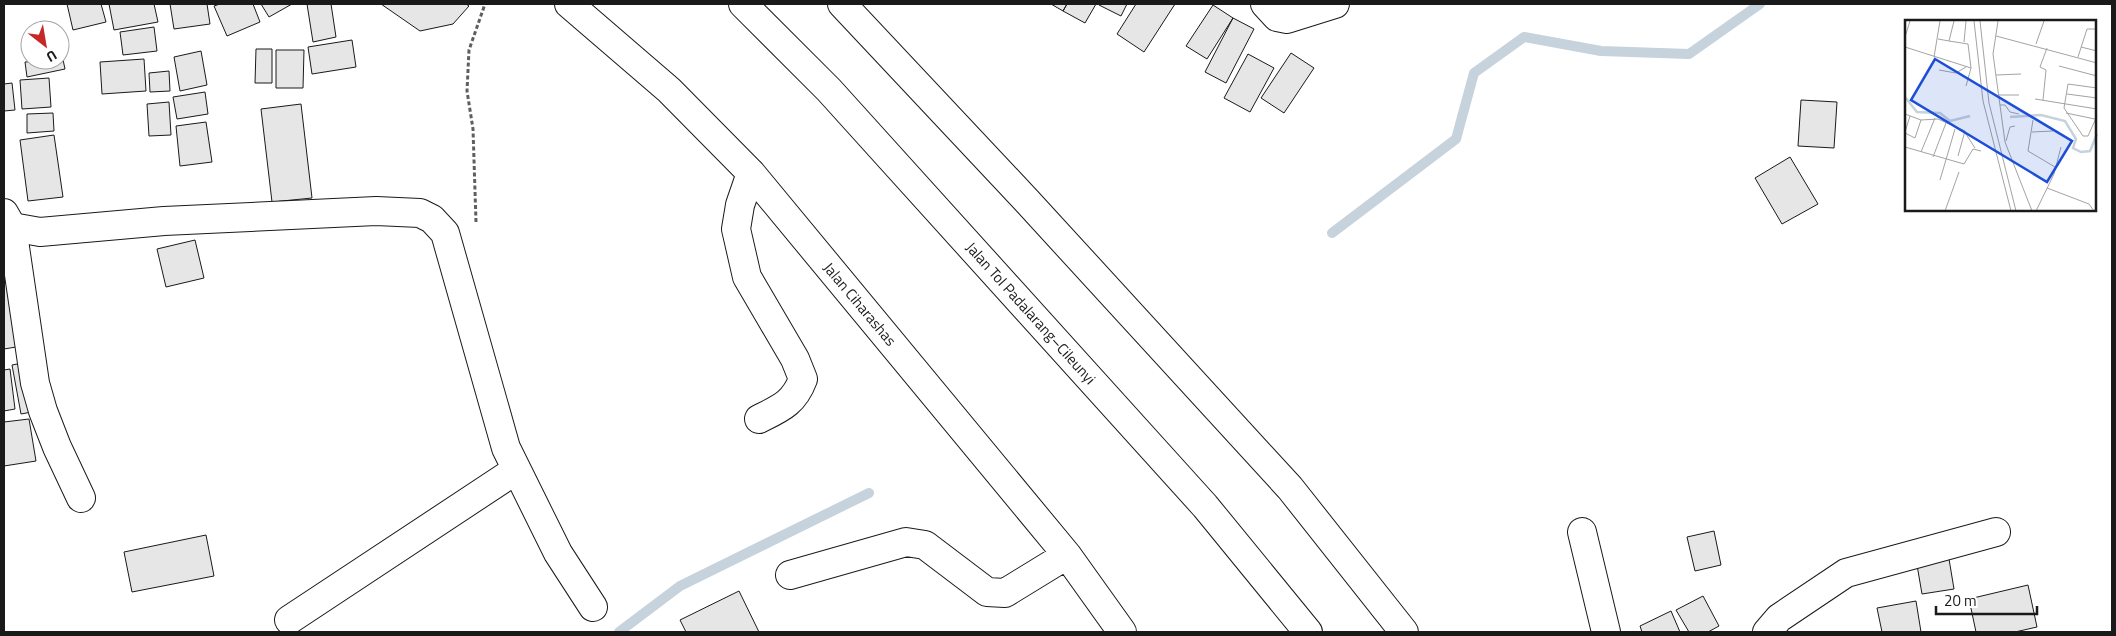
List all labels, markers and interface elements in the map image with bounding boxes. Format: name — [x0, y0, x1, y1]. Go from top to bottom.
north arrow — [20, 20, 70, 70]
inset map — [1905, 20, 2096, 211]
text: U — [43, 45, 61, 68]
street label: Jalan Tol Padalarang–Cileunyi — [961, 237, 1101, 389]
street label: Jalan Ciharashas — [818, 257, 902, 351]
scale bar — [1936, 584, 2037, 616]
text: 20 m — [1944, 589, 1977, 612]

